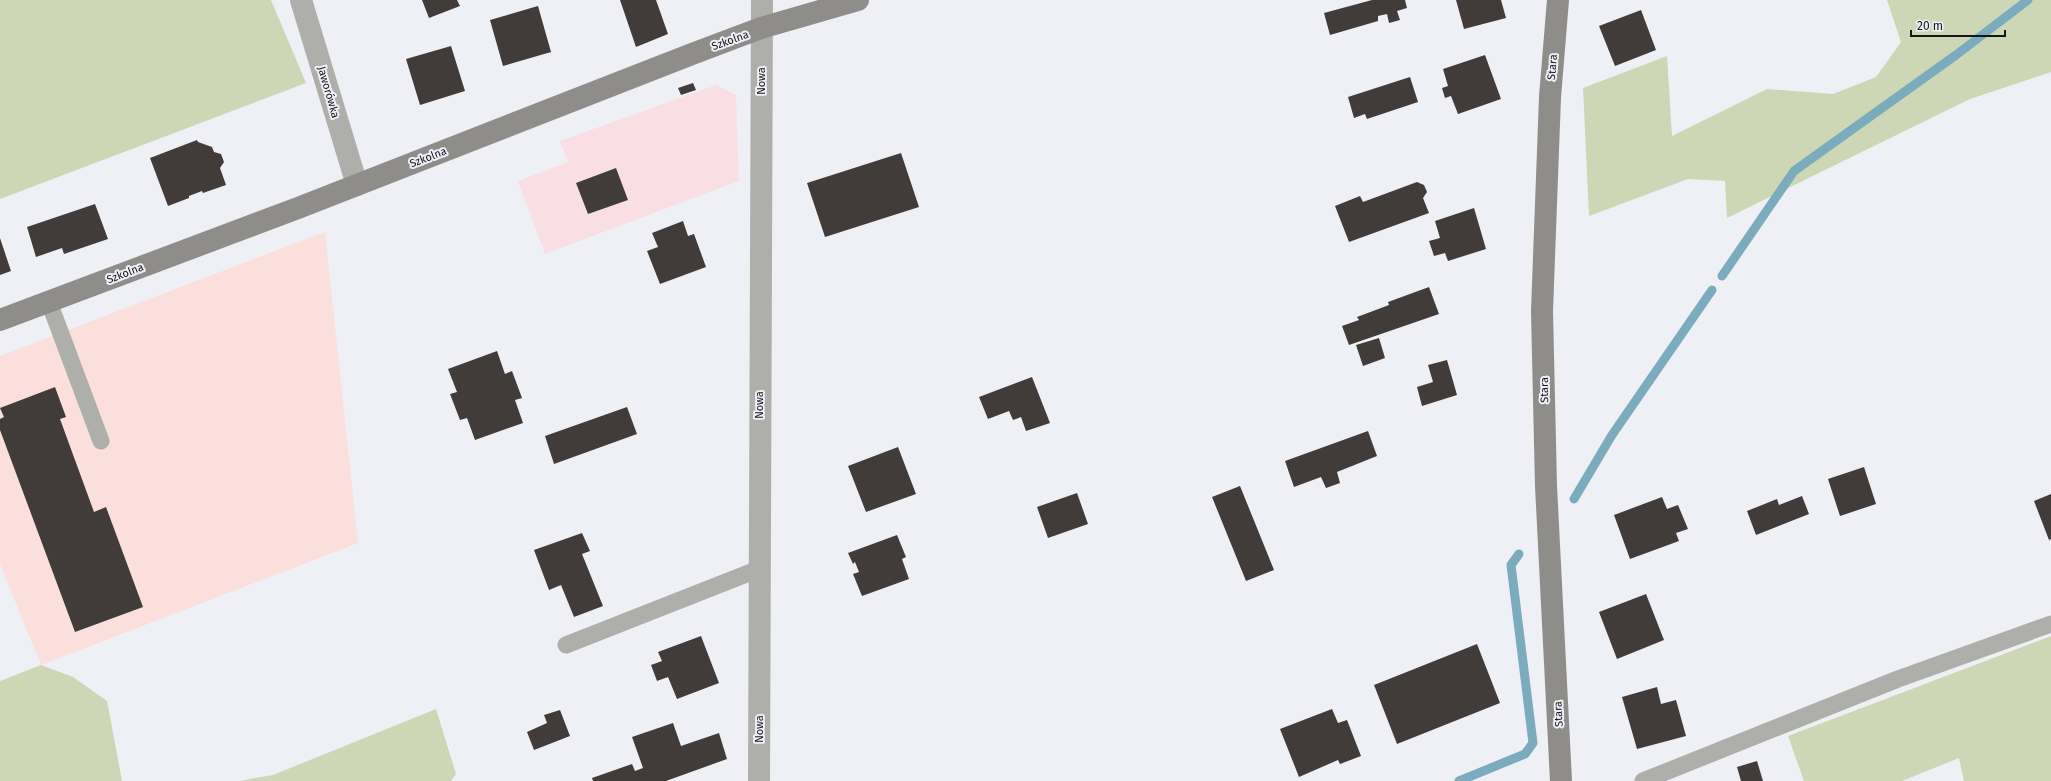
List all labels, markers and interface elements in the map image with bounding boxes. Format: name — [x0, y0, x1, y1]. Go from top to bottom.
scale bar — [1911, 12, 2005, 38]
text: 20 m — [1917, 19, 1943, 33]
street label: Szkolna — [710, 28, 750, 53]
street label: Stara — [1545, 54, 1560, 80]
street label: Jaworówka — [315, 65, 342, 120]
street label: Nowa — [755, 67, 768, 95]
street label: Szkolna — [408, 145, 448, 170]
street label: Szkolna — [105, 261, 145, 286]
street label: Stara — [1538, 377, 1551, 403]
street label: Nowa — [753, 391, 766, 419]
street label: Stara — [1551, 701, 1566, 727]
street label: Nowa — [753, 715, 766, 743]

